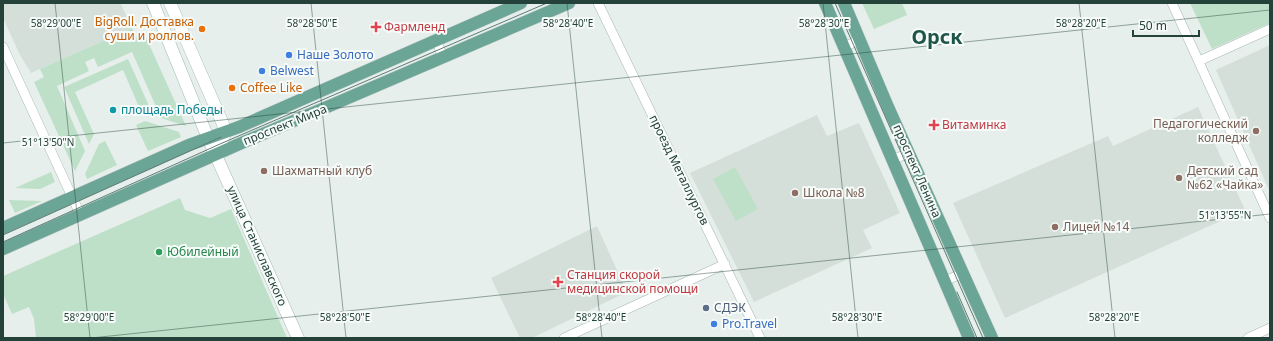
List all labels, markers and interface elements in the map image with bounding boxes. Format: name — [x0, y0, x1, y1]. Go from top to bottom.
scale bar — [1133, 12, 1199, 38]
place label: BigRoll. Доставка суши и роллов. — [95, 13, 194, 44]
text: 58°29'00"E — [31, 16, 81, 30]
text: 58°28'50"E — [287, 16, 337, 30]
text: 58°28'40"E — [543, 16, 593, 30]
text: 58°28'30"E — [799, 16, 849, 30]
text: 58°28'20"E — [1056, 16, 1106, 30]
text: 50 m — [1139, 17, 1167, 34]
place label: Фармленд — [384, 18, 446, 35]
marker: Фармленд — [371, 22, 381, 32]
district label: Орск — [911, 23, 963, 50]
marker: BigRoll. Доставка суши и роллов. — [197, 24, 207, 34]
place label: Наше Золото — [297, 46, 374, 63]
marker: Наше Золото — [284, 50, 294, 60]
place label: Belwest — [270, 62, 315, 79]
marker: Belwest — [257, 66, 267, 76]
place label: Coffee Like — [240, 79, 303, 96]
marker: Coffee Like — [227, 83, 237, 93]
street label: проспект Мира — [240, 100, 329, 149]
place label: площадь Победы — [121, 101, 223, 118]
marker: площадь Победы — [108, 105, 118, 115]
street label: проезд Металлургов — [645, 112, 714, 228]
place label: Педагогический колледж — [1153, 115, 1249, 146]
place label: Витаминка — [942, 116, 1006, 133]
marker: Витаминка — [929, 120, 939, 130]
street label: проспект Ленина — [889, 121, 946, 220]
marker: Педагогический колледж — [1251, 126, 1261, 136]
text: 51°13'50"N — [22, 135, 74, 149]
place label: Шахматный клуб — [272, 162, 372, 179]
place label: Детский сад №62 «Чайка» — [1187, 162, 1263, 193]
marker: Шахматный клуб — [259, 166, 269, 176]
marker: Детский сад №62 «Чайка» — [1174, 173, 1184, 183]
street label: улица Станиславского — [223, 183, 292, 309]
place label: Школа №8 — [803, 184, 865, 201]
marker: Школа №8 — [790, 188, 800, 198]
text: 51°13'55"N — [1199, 208, 1251, 222]
place label: Лицей №14 — [1063, 218, 1129, 235]
marker: Лицей №14 — [1050, 222, 1060, 232]
place label: Юбилейный — [167, 243, 239, 260]
marker: Юбилейный — [154, 247, 164, 257]
place label: Станция скорой медицинской помощи — [567, 266, 698, 297]
marker: Станция скорой медицинской помощи — [552, 276, 564, 288]
place label: СДЭК — [714, 299, 746, 316]
marker: СДЭК — [701, 303, 711, 313]
text: 58°29'00"E — [64, 310, 114, 324]
text: 58°28'50"E — [320, 310, 370, 324]
text: 58°28'40"E — [576, 310, 626, 324]
text: 58°28'30"E — [832, 310, 882, 324]
text: 58°28'20"E — [1089, 310, 1139, 324]
place label: Pro.Travel — [722, 315, 777, 332]
marker: Pro.Travel — [709, 319, 719, 329]

